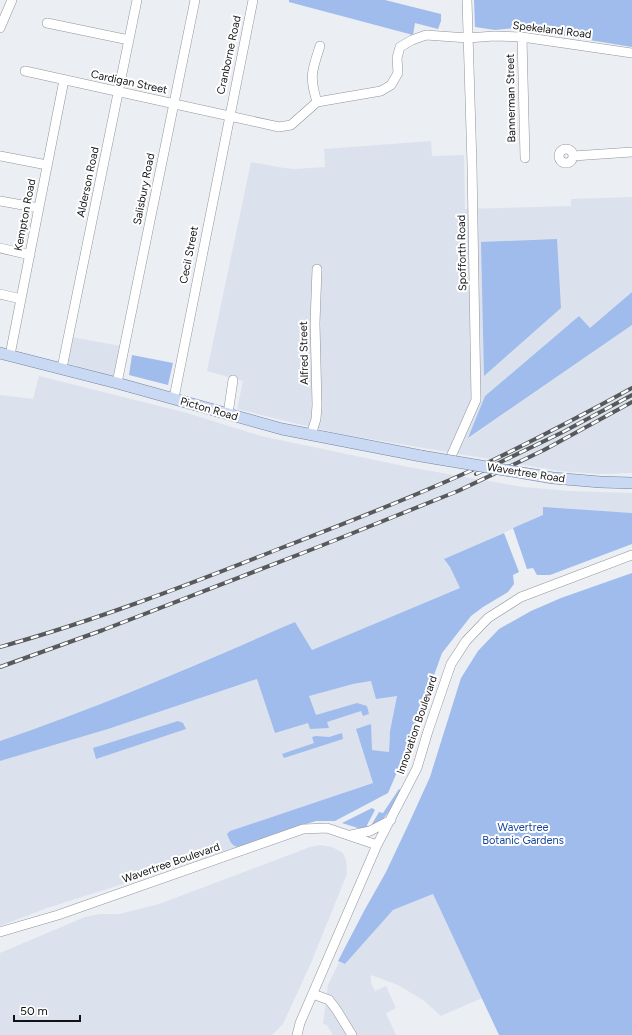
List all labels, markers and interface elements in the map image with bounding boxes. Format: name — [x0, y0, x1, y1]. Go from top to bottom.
street label: Cranborne Road — [214, 14, 244, 96]
street label: Spekeland Road — [512, 19, 592, 41]
street label: Bannerman Street — [504, 53, 518, 143]
street label: Cardigan Street — [90, 68, 168, 96]
street label: Alderson Road — [74, 146, 102, 218]
street label: Salisbury Road — [131, 152, 157, 226]
street label: Kempton Road — [12, 178, 38, 252]
street label: Spofforth Road — [455, 215, 469, 291]
street label: Cecil Street — [177, 225, 201, 285]
street label: Alfred Street — [297, 321, 311, 385]
street label: Picton Road — [179, 395, 239, 423]
street label: Wavertree Road — [486, 460, 566, 486]
street label: Innovation Boulevard — [394, 674, 440, 776]
park label: Wavertree Botanic Gardens — [482, 821, 564, 847]
street label: Wavertree Boulevard — [120, 840, 222, 886]
scale bar — [14, 997, 80, 1023]
text: 50 m — [20, 1004, 48, 1018]

